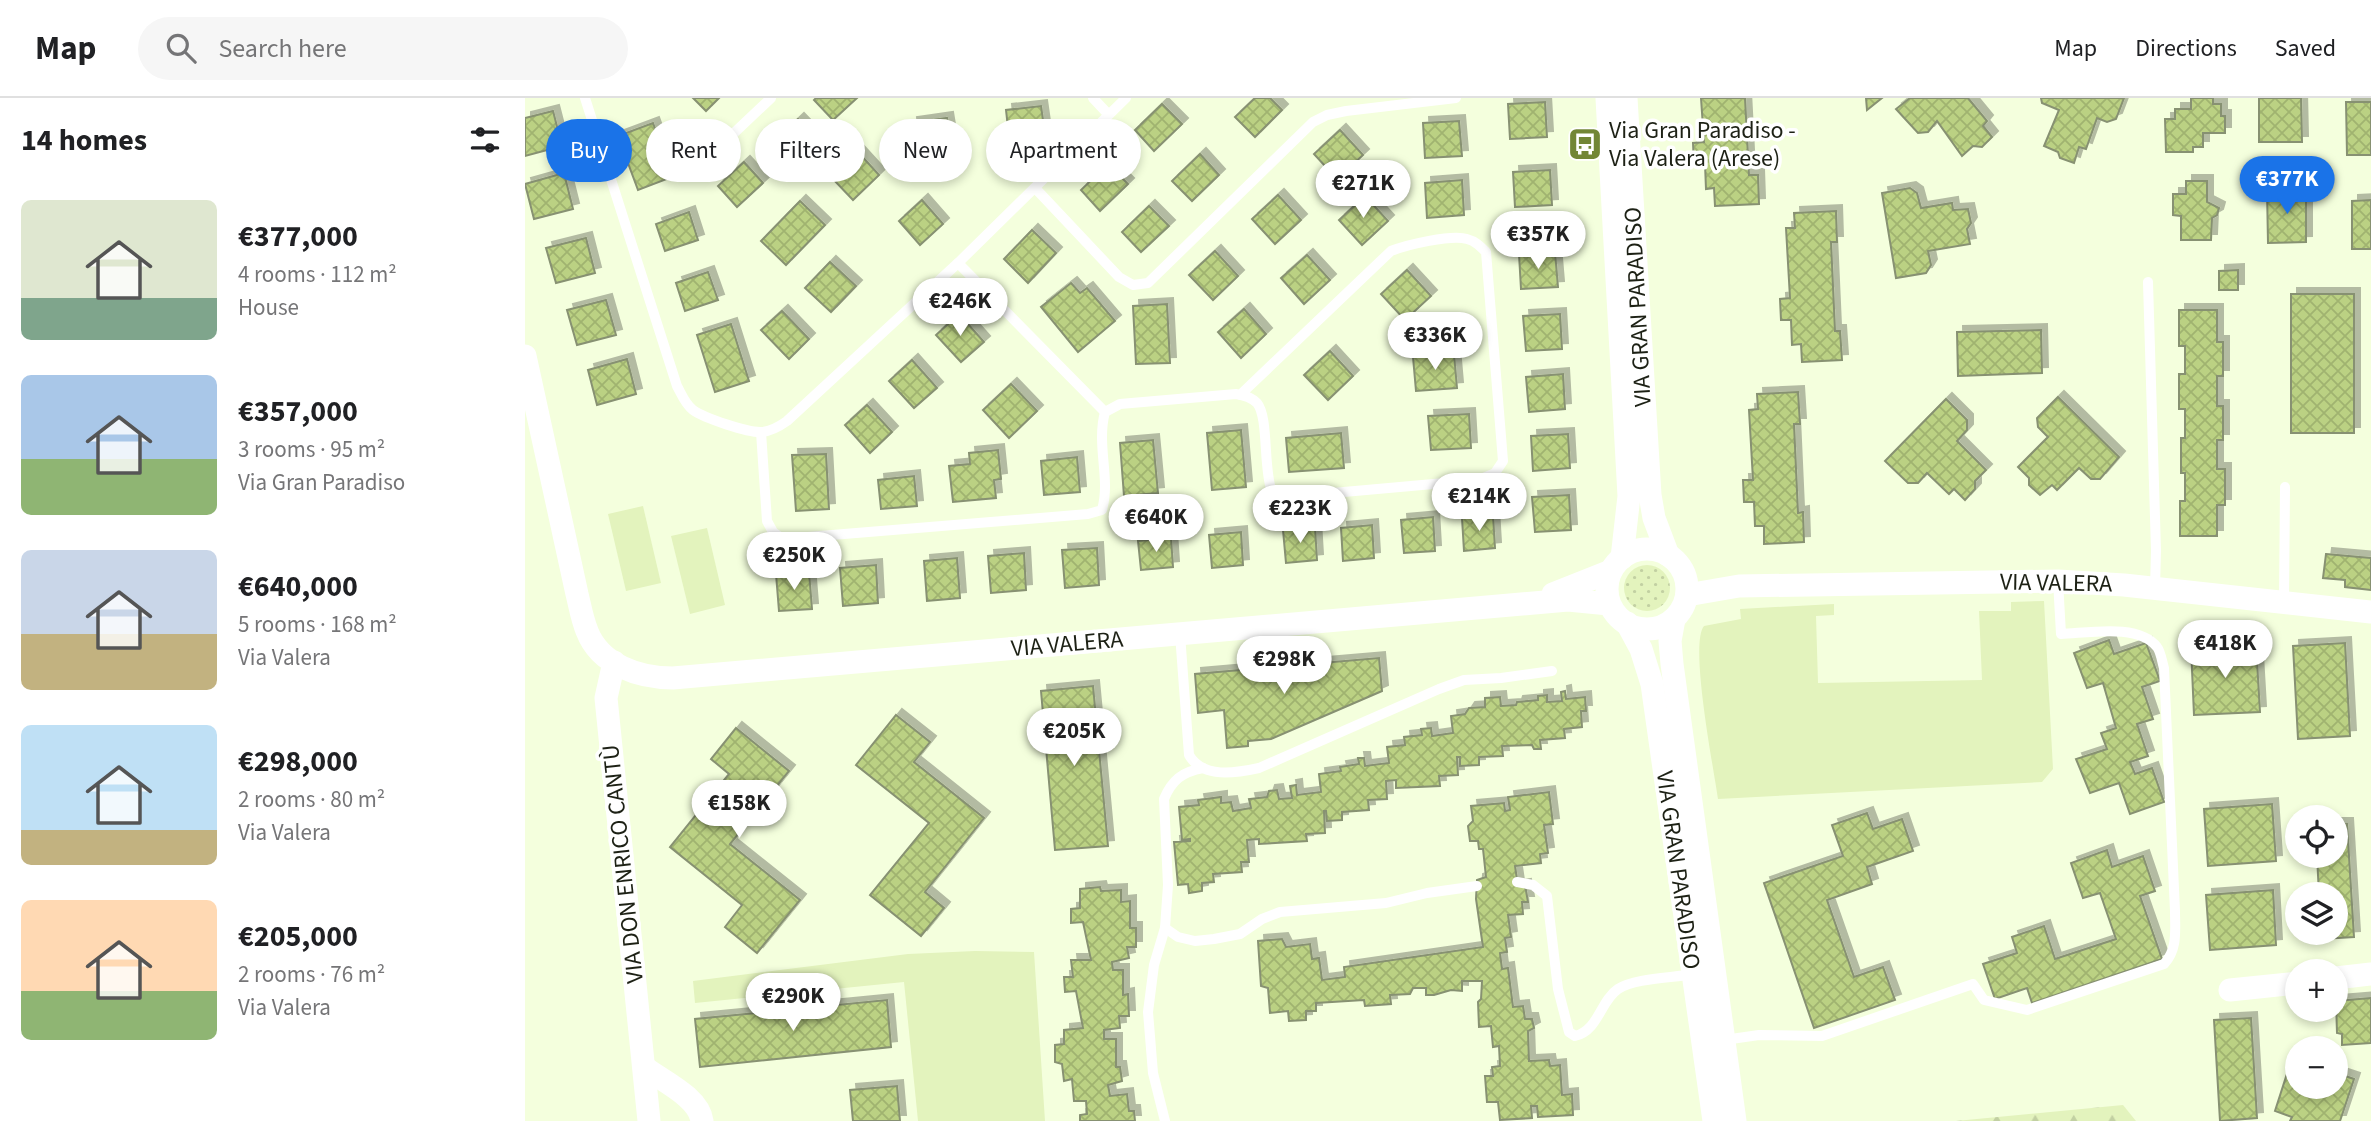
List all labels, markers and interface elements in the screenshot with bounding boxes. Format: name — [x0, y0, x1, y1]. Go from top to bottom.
search box — [138, 17, 628, 80]
text: Map — [35, 25, 96, 72]
icon: search — [162, 29, 200, 67]
text: Search here — [218, 30, 347, 67]
text: Map — [2054, 31, 2097, 66]
text: Directions — [2135, 31, 2237, 66]
text: Saved — [2275, 31, 2336, 66]
place label: Via Gran Paradiso - Via Valera (Arese) — [1609, 113, 1796, 176]
text: 14 homes — [21, 119, 147, 162]
chip: Buy — [546, 119, 632, 182]
chip: Rent — [646, 119, 741, 182]
chip: Filters — [755, 119, 865, 182]
chip: New — [879, 119, 972, 182]
chip: Apartment — [986, 119, 1141, 182]
icon: filters — [466, 121, 504, 159]
bus stop icon: Via Gran Paradiso - Via Valera (Arese) — [1566, 125, 1604, 163]
pin: €377K — [2238, 156, 2336, 216]
pin: €271K — [1314, 160, 1412, 220]
text: €377K — [2256, 162, 2318, 195]
text: €271K — [1332, 166, 1394, 199]
street label: VIA GRAN PARADISO — [1615, 206, 1661, 408]
pin: €357K — [1489, 212, 1587, 271]
text: €377,000 — [238, 215, 358, 258]
text: €357K — [1507, 217, 1569, 250]
icon: home — [77, 228, 161, 312]
text: 4 rooms · 112 m² — [238, 258, 397, 291]
pin: €246K — [911, 278, 1009, 338]
text: €246K — [929, 284, 991, 317]
text: House — [238, 291, 299, 324]
pin: €336K — [1386, 313, 1484, 372]
text: €336K — [1404, 318, 1466, 351]
text: €357,000 — [238, 390, 358, 433]
icon: home — [77, 403, 161, 487]
text: 3 rooms · 95 m² — [238, 433, 385, 466]
text: Via Gran Paradiso — [238, 466, 405, 499]
pin: €214K — [1430, 474, 1528, 533]
text: €214K — [1448, 479, 1510, 512]
pin: €223K — [1251, 486, 1349, 545]
text: €223K — [1269, 491, 1331, 524]
pin: €640K — [1107, 494, 1205, 554]
text: €640K — [1125, 500, 1187, 533]
pin: €250K — [745, 532, 843, 592]
text: €250K — [763, 538, 825, 571]
text: €640,000 — [238, 565, 358, 608]
street label: VIA VALERA — [1999, 565, 2113, 601]
icon: home — [77, 578, 161, 662]
text: 5 rooms · 168 m² — [238, 608, 397, 641]
pin: €418K — [2176, 620, 2274, 680]
street label: VIA VALERA — [1009, 622, 1125, 666]
text: €418K — [2194, 626, 2256, 659]
pin: €298K — [1235, 636, 1333, 696]
text: Via Valera — [238, 641, 331, 674]
text: €298K — [1253, 642, 1315, 675]
pin: €205K — [1025, 708, 1123, 768]
text: €205K — [1043, 714, 1105, 747]
text: €298,000 — [238, 740, 358, 783]
street label: VIA DON ENRICO CANTÙ — [593, 743, 653, 985]
icon: home — [77, 753, 161, 837]
street label: VIA GRAN PARADISO — [1647, 768, 1709, 972]
pin: €158K — [690, 780, 788, 840]
text: 2 rooms · 80 m² — [238, 783, 385, 816]
text: €158K — [708, 786, 770, 819]
map controls — [2285, 805, 2348, 1099]
button: locate — [2285, 805, 2348, 868]
text: Via Valera — [238, 816, 331, 849]
button: layers — [2285, 882, 2348, 945]
text: €205,000 — [238, 915, 358, 958]
icon: home — [77, 928, 161, 1012]
text: 2 rooms · 76 m² — [238, 958, 385, 991]
button: + — [2285, 959, 2348, 1022]
pin: €290K — [744, 974, 842, 1033]
text: €290K — [762, 979, 824, 1012]
text: Via Valera — [238, 991, 331, 1024]
button: − — [2285, 1036, 2348, 1099]

